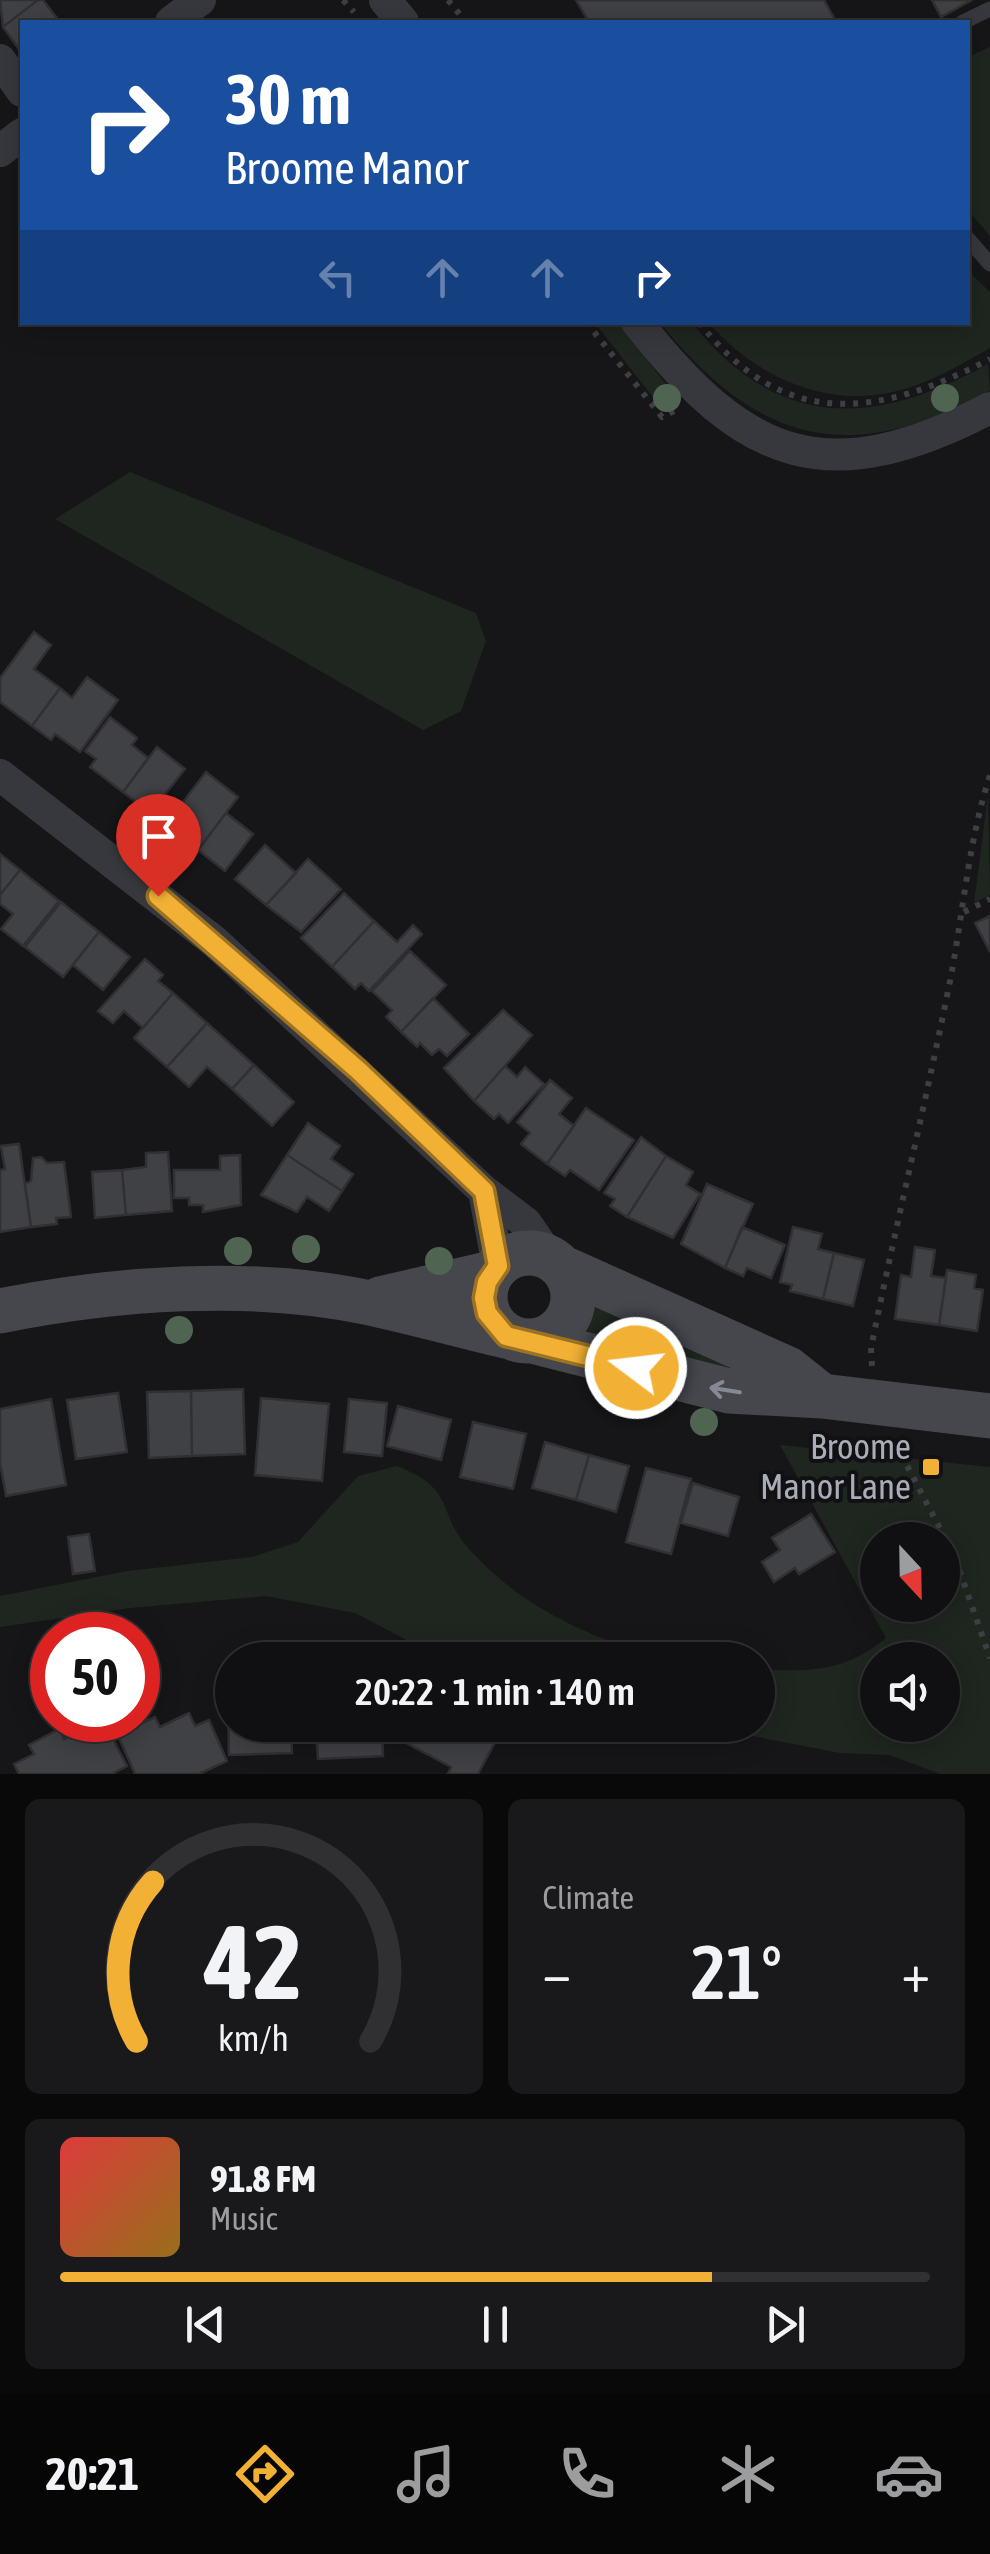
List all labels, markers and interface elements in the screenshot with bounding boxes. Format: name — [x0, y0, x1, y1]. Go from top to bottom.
text: 30 m — [225, 59, 351, 139]
icon: right — [60, 60, 190, 190]
text: Broome Manor — [225, 142, 468, 194]
icon: left — [310, 250, 365, 305]
icon: ahead — [415, 250, 470, 305]
icon: ahead — [520, 250, 575, 305]
icon: right — [625, 250, 680, 305]
pin — [116, 794, 201, 897]
icon: arrive — [131, 809, 186, 864]
position arrow — [584, 1316, 688, 1420]
one-way arrow — [709, 1380, 742, 1398]
place label: Broome Manor Lane — [760, 1426, 911, 1506]
marker: Broome Manor Lane — [920, 1456, 942, 1478]
north arrow — [860, 1522, 960, 1622]
map controls — [860, 1522, 960, 1742]
speed limit sign: 50 — [30, 1612, 160, 1742]
button: sound — [860, 1642, 960, 1742]
text: 20:22 · 1 min · 140 m — [355, 1670, 635, 1713]
text: Climate — [543, 1879, 634, 1916]
text: 42 — [204, 1902, 303, 2021]
text: 21° — [691, 1929, 782, 2015]
text: − — [543, 1941, 571, 2004]
text: + — [901, 1941, 930, 2004]
text: km/h — [218, 2018, 289, 2059]
text: 91.8 FM — [210, 2157, 316, 2200]
text: Music — [210, 2200, 277, 2237]
icon: previous — [178, 2297, 233, 2352]
icon: pause — [468, 2297, 523, 2352]
icon: next — [758, 2297, 813, 2352]
icon: directions — [230, 2439, 300, 2509]
icon: music — [391, 2439, 461, 2509]
icon: phone — [552, 2439, 622, 2509]
icon: climate — [713, 2439, 783, 2509]
icon: car — [874, 2439, 944, 2509]
text: 20:21 — [46, 2448, 139, 2500]

